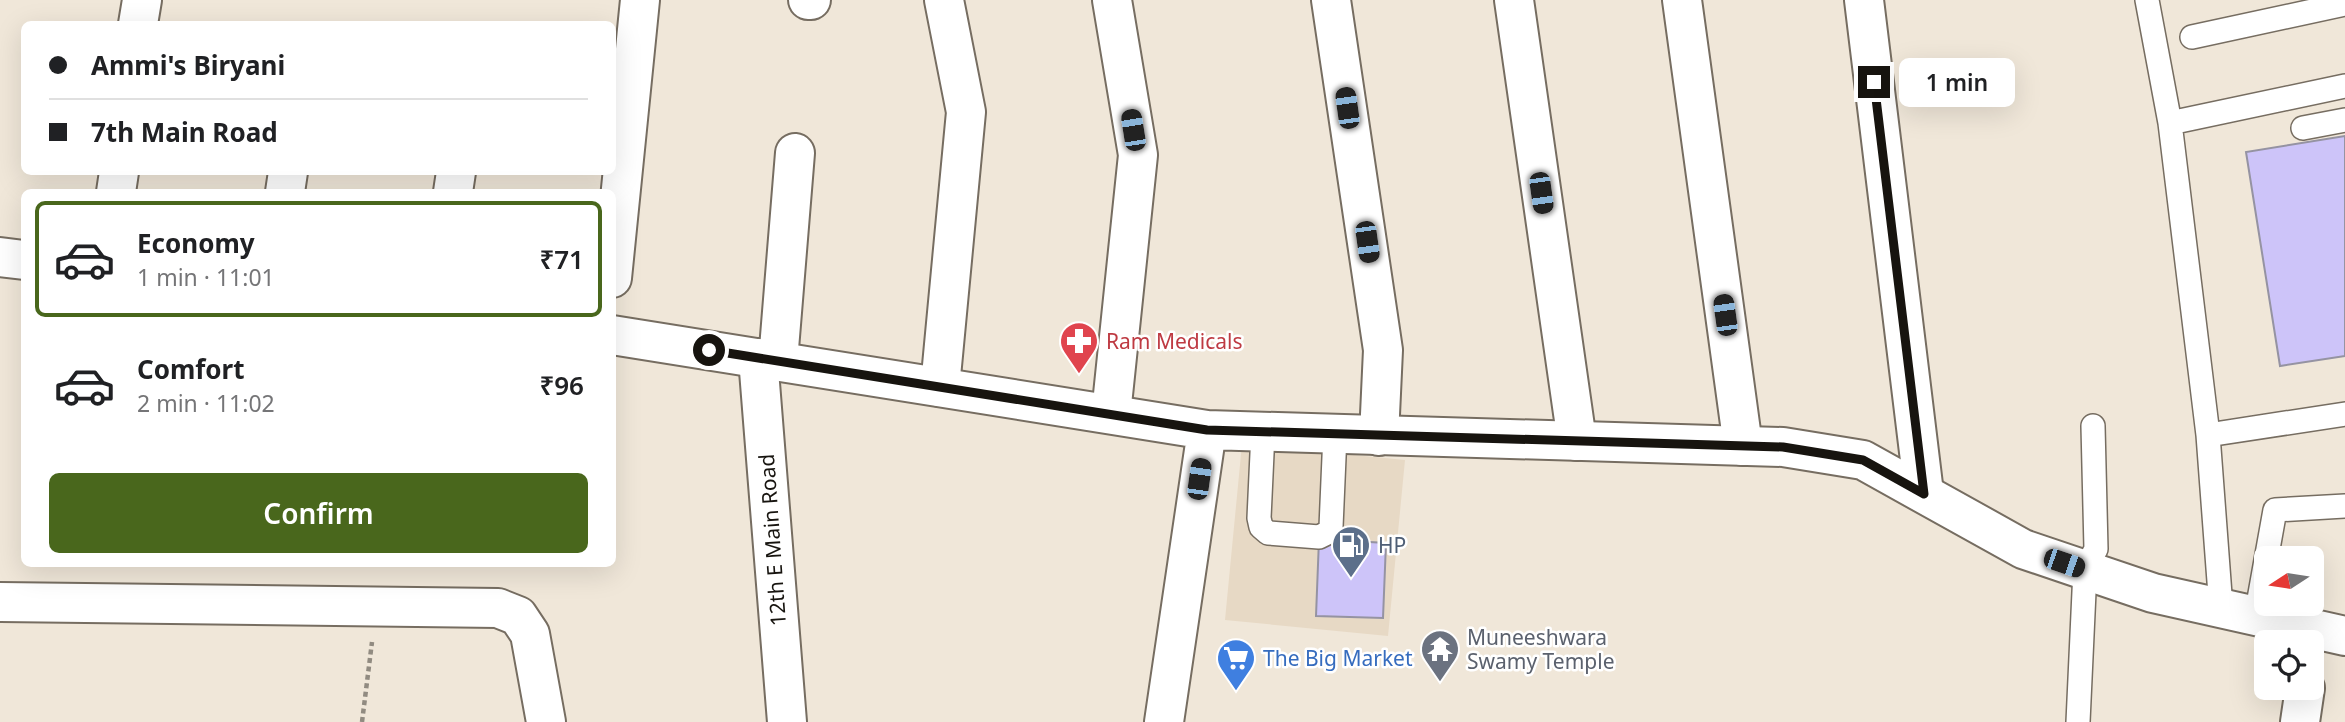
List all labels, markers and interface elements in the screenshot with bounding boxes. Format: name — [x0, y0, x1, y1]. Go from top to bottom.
text: Ammi's Biryani — [91, 47, 285, 83]
callout: 1 min — [1898, 57, 2014, 106]
route end — [1858, 66, 1890, 98]
text: 1 min — [1926, 66, 1988, 98]
car — [1334, 86, 1361, 130]
car — [1120, 108, 1147, 152]
text: 7th Main Road — [91, 114, 278, 150]
car — [1528, 171, 1555, 215]
car — [1354, 220, 1381, 264]
text: Economy — [137, 225, 255, 261]
icon: car — [53, 228, 116, 291]
text: ₹71 — [539, 241, 584, 277]
text: 1 min · 11:01 — [137, 261, 275, 293]
car — [1712, 293, 1739, 337]
pharmacy icon: Ram Medicals — [1058, 320, 1100, 375]
place label: Ram Medicals — [1106, 327, 1243, 355]
route start — [693, 334, 725, 366]
text: Comfort — [137, 351, 245, 387]
icon: car — [53, 354, 116, 417]
text: ₹96 — [539, 367, 584, 403]
text: 2 min · 11:02 — [137, 387, 275, 419]
street label: 12th E Main Road — [752, 453, 792, 627]
car — [1186, 457, 1213, 501]
button: Confirm — [49, 473, 588, 553]
fuel station icon: HP — [1330, 524, 1372, 579]
place label: HP — [1378, 531, 1406, 559]
car — [2041, 546, 2088, 580]
north arrow — [2254, 546, 2324, 616]
map controls — [2254, 546, 2324, 700]
place label: Muneeshwara Swamy Temple — [1467, 623, 1614, 675]
temple icon: Muneeshwara Swamy Temple — [1419, 628, 1461, 683]
button: locate — [2254, 630, 2324, 700]
supermarket icon: The Big Market — [1215, 637, 1257, 692]
place label: The Big Market — [1263, 644, 1413, 672]

